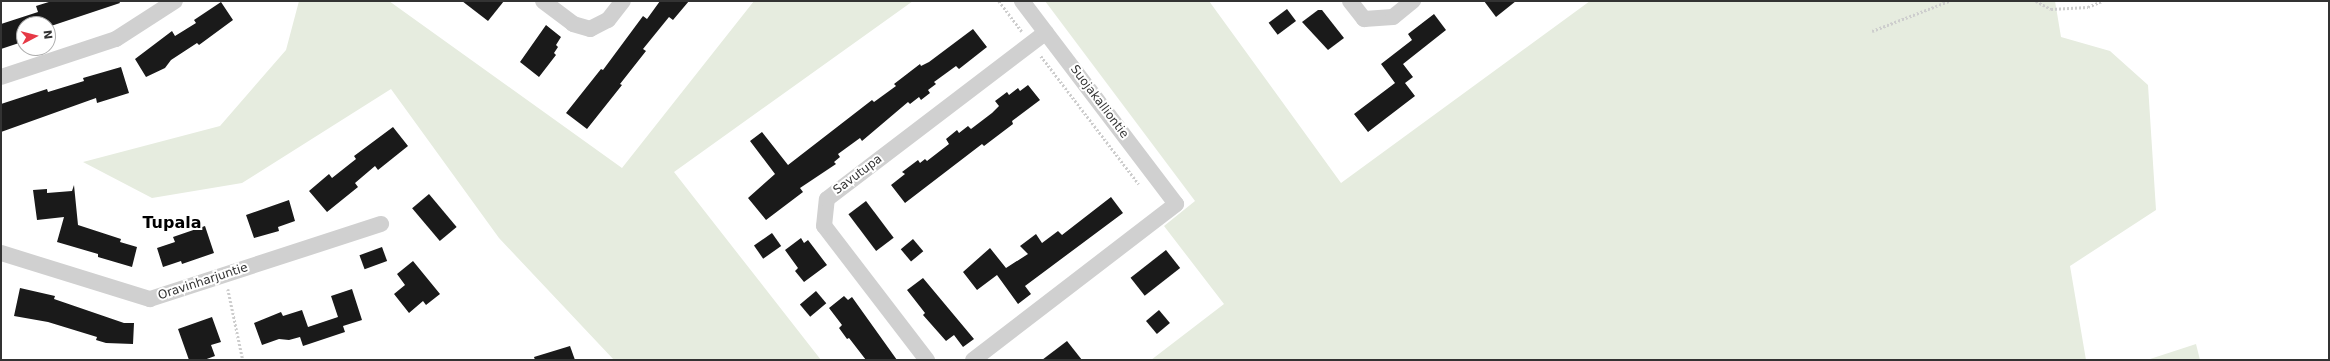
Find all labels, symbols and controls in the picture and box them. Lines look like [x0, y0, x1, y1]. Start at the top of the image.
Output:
north arrow [16, 16, 56, 56]
text: N [40, 29, 54, 40]
street label: Suojakalliontie [1067, 63, 1131, 141]
street label: Savutupa [831, 152, 885, 198]
district label: Tupala [142, 213, 202, 233]
street label: Oravinharjuntie [156, 261, 250, 303]

